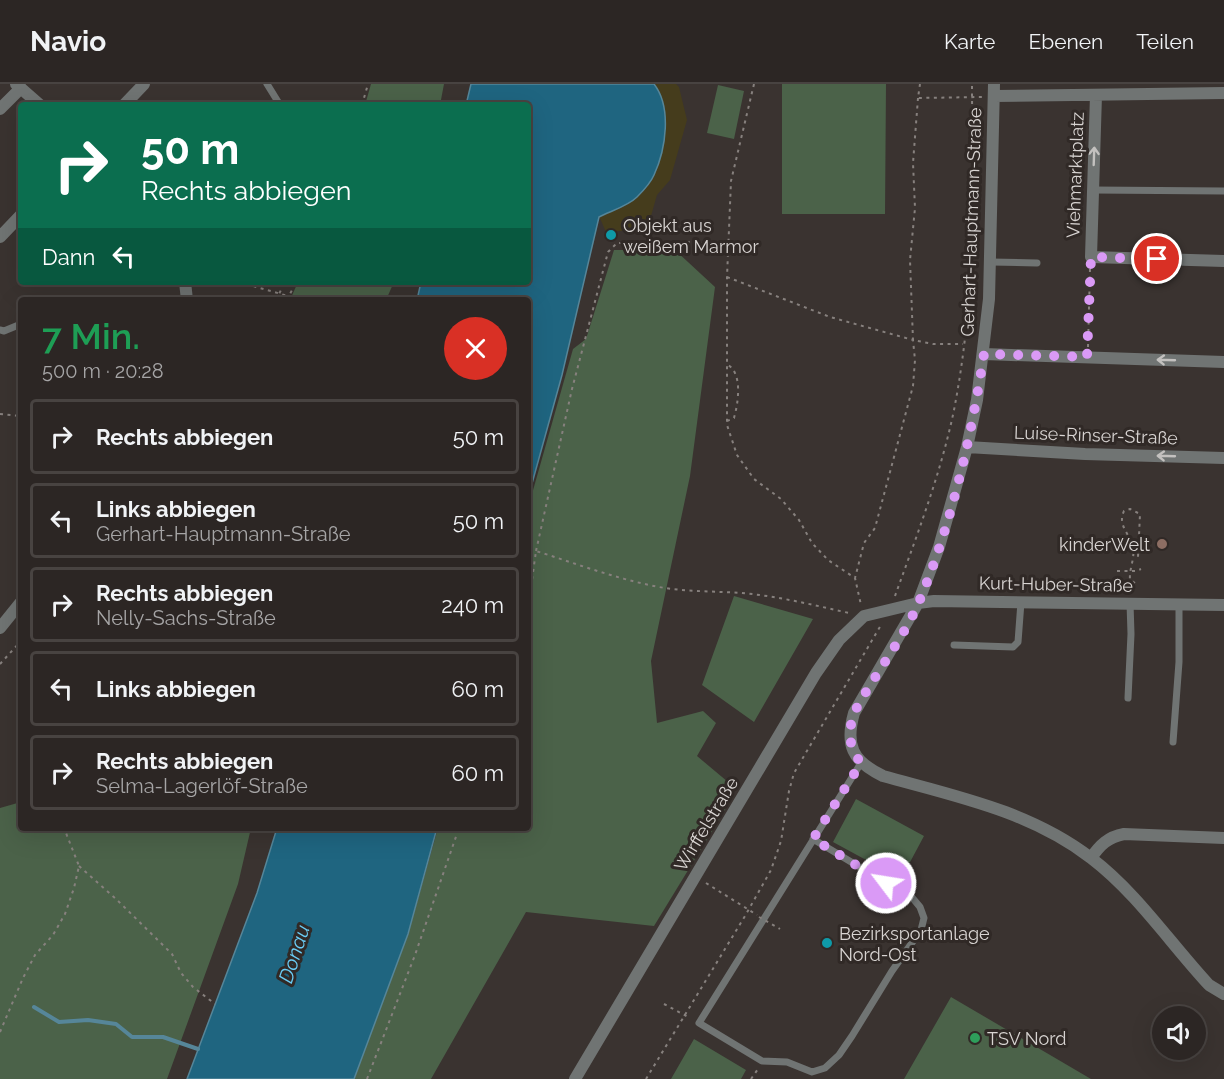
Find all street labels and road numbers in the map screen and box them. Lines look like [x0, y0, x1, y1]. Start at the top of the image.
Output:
street label: Gerhart-Hauptmann-Straße [957, 107, 986, 337]
street label: Viehmarktplatz [1062, 111, 1088, 238]
street label: Luise-Rinser-Straße [1014, 422, 1179, 448]
street label: Kurt-Huber-Straße [979, 572, 1134, 596]
street label: Wirffelstraße [670, 773, 743, 875]

